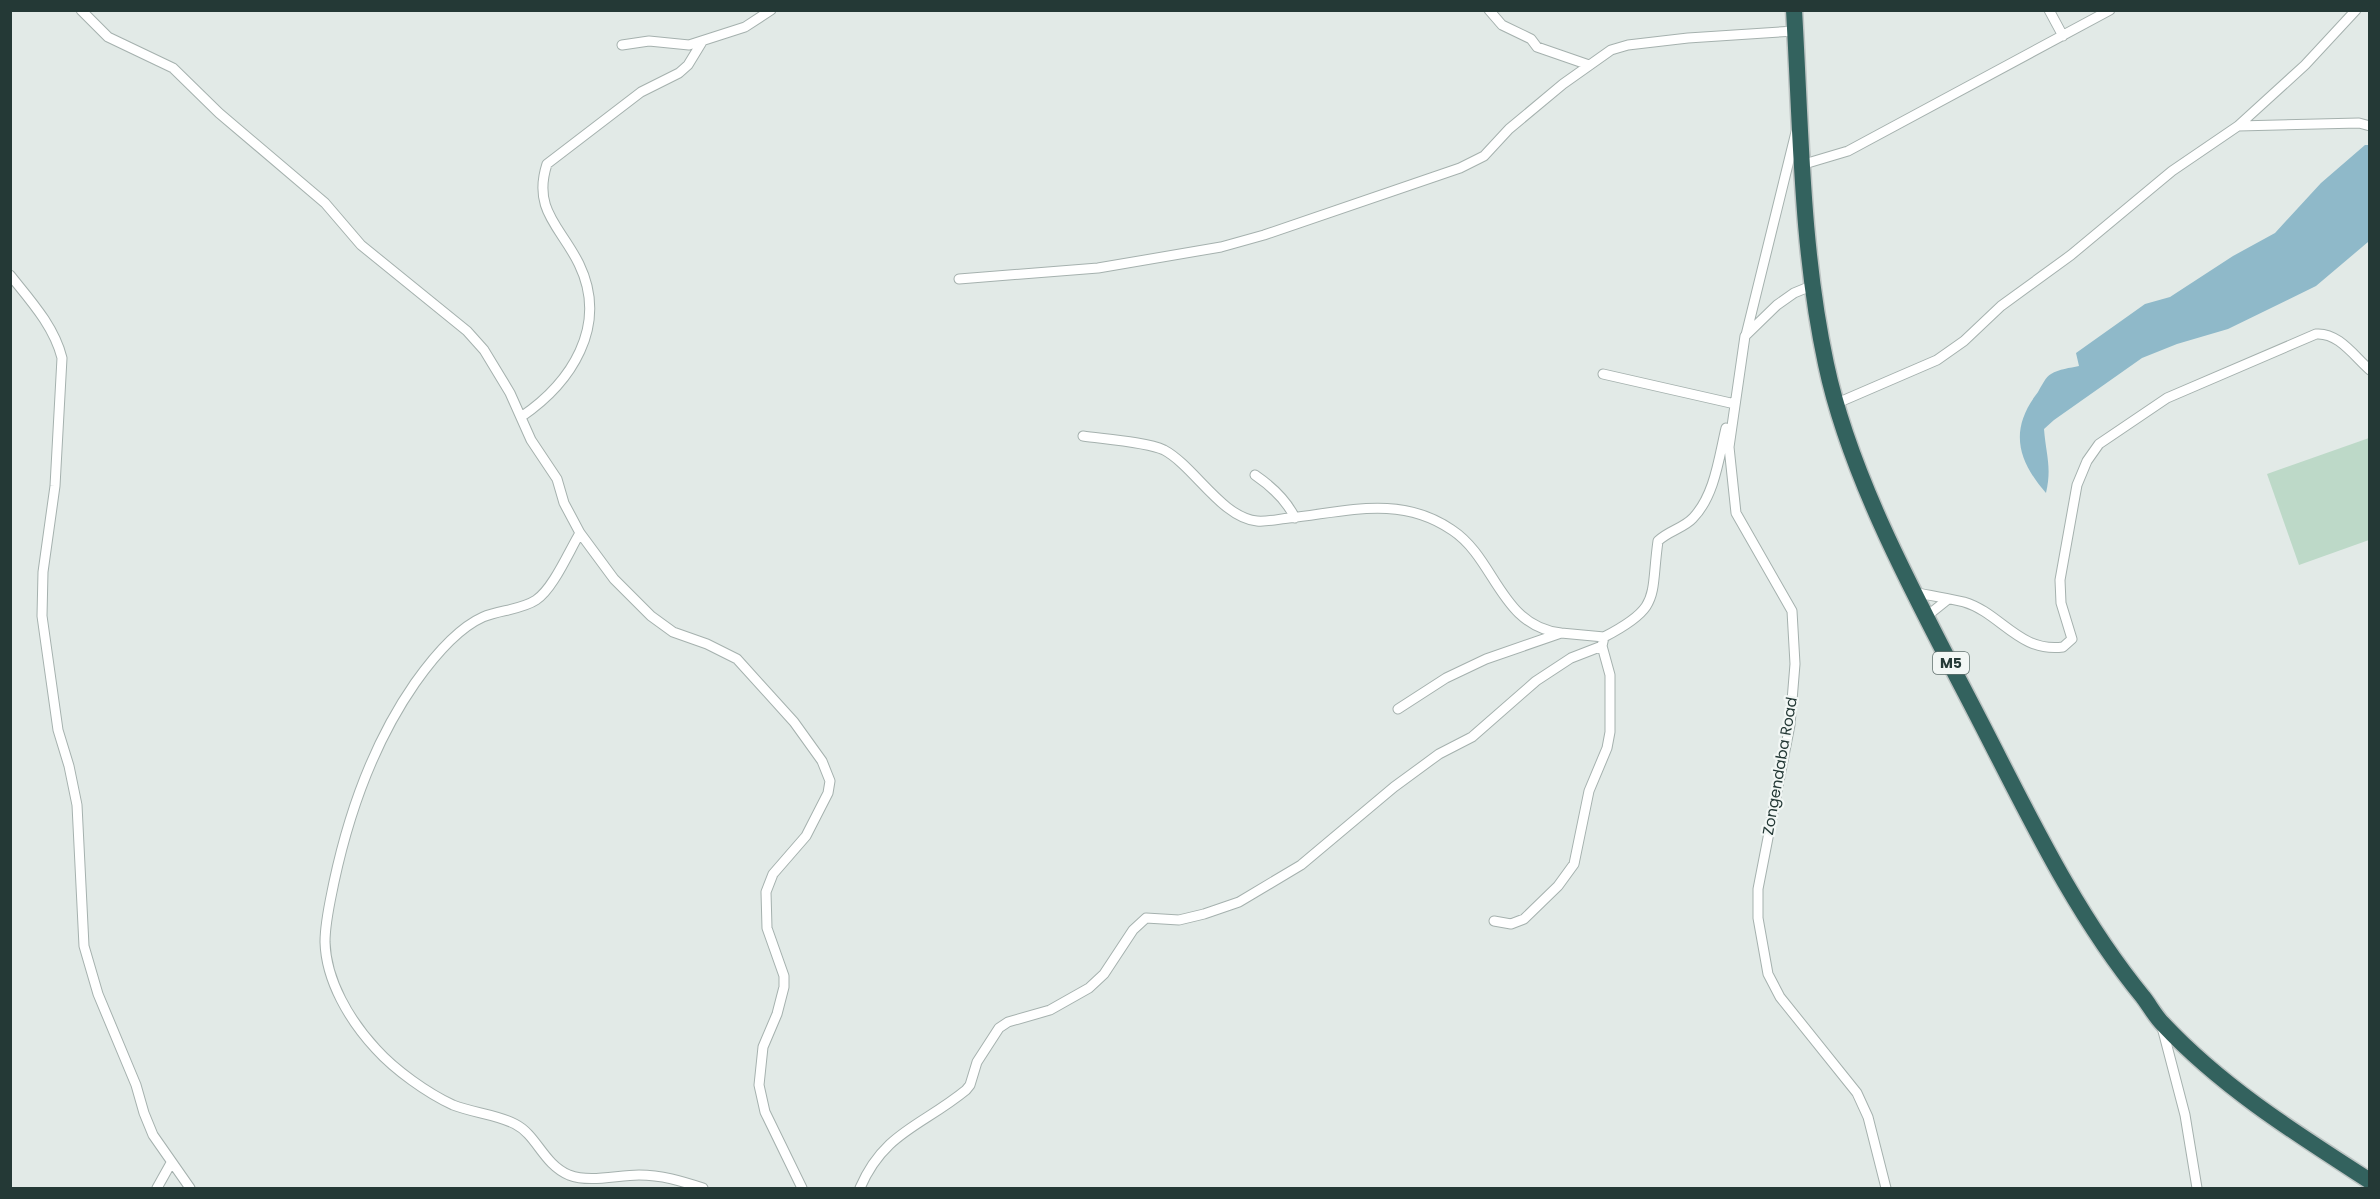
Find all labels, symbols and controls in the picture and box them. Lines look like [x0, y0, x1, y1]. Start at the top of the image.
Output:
road number: M5 [1933, 652, 1969, 674]
street label: Zongendaba Road [1757, 695, 1802, 837]

